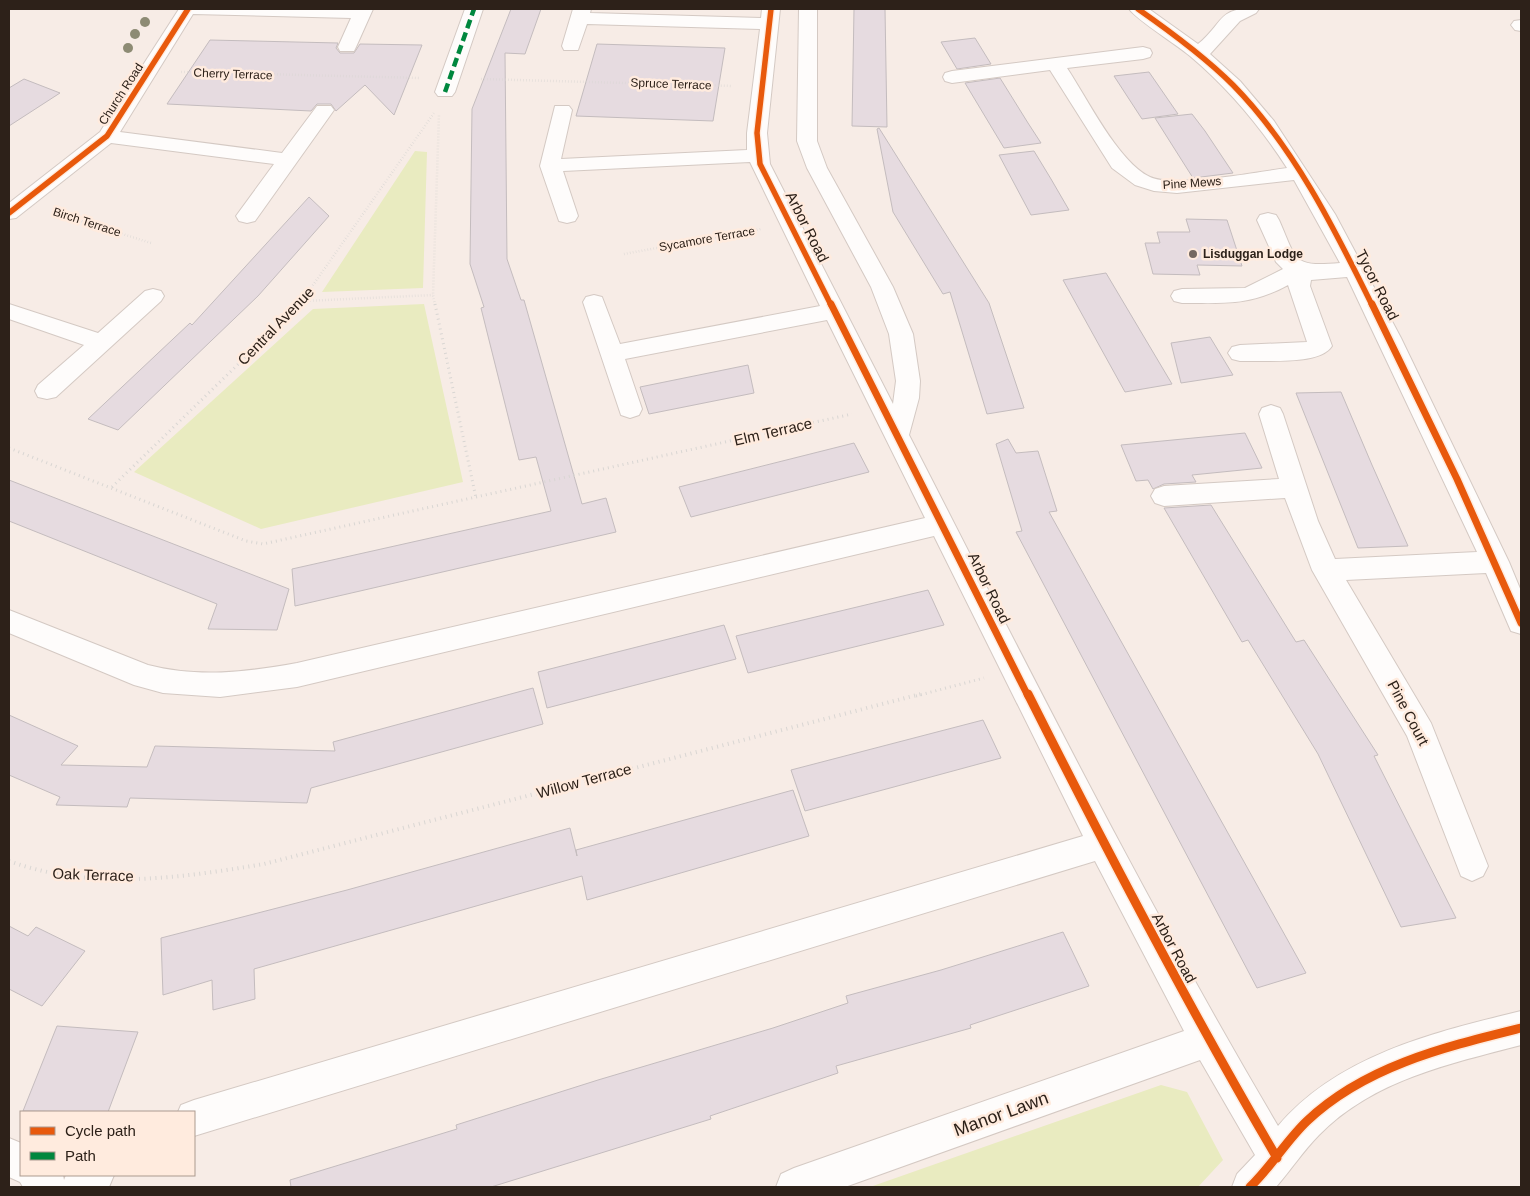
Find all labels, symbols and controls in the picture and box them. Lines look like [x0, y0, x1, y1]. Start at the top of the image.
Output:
street label: Church Road [96, 61, 146, 127]
street label: Cherry Terrace [193, 66, 273, 82]
street label: Spruce Terrace [630, 76, 712, 92]
street label: Pine Mews [1162, 174, 1222, 192]
street label: Arbor Road [782, 189, 832, 265]
street label: Birch Terrace [51, 204, 123, 240]
street label: Sycamore Terrace [658, 224, 756, 254]
place label: Lisduggan Lodge [1203, 247, 1303, 261]
street label: Tycor Road [1352, 247, 1402, 323]
marker: Lisduggan Lodge [1187, 248, 1199, 260]
street label: Central Avenue [234, 283, 317, 368]
street label: Elm Terrace [732, 414, 814, 449]
street label: Arbor Road [965, 550, 1014, 626]
street label: Pine Court [1384, 677, 1433, 749]
street label: Willow Terrace [535, 760, 633, 801]
street label: Oak Terrace [52, 865, 134, 884]
street label: Arbor Road [1149, 910, 1200, 986]
street label: Manor Lawn [951, 1088, 1051, 1140]
legend [20, 1111, 195, 1176]
text: Cycle path [65, 1122, 136, 1139]
text: Path [65, 1147, 96, 1164]

